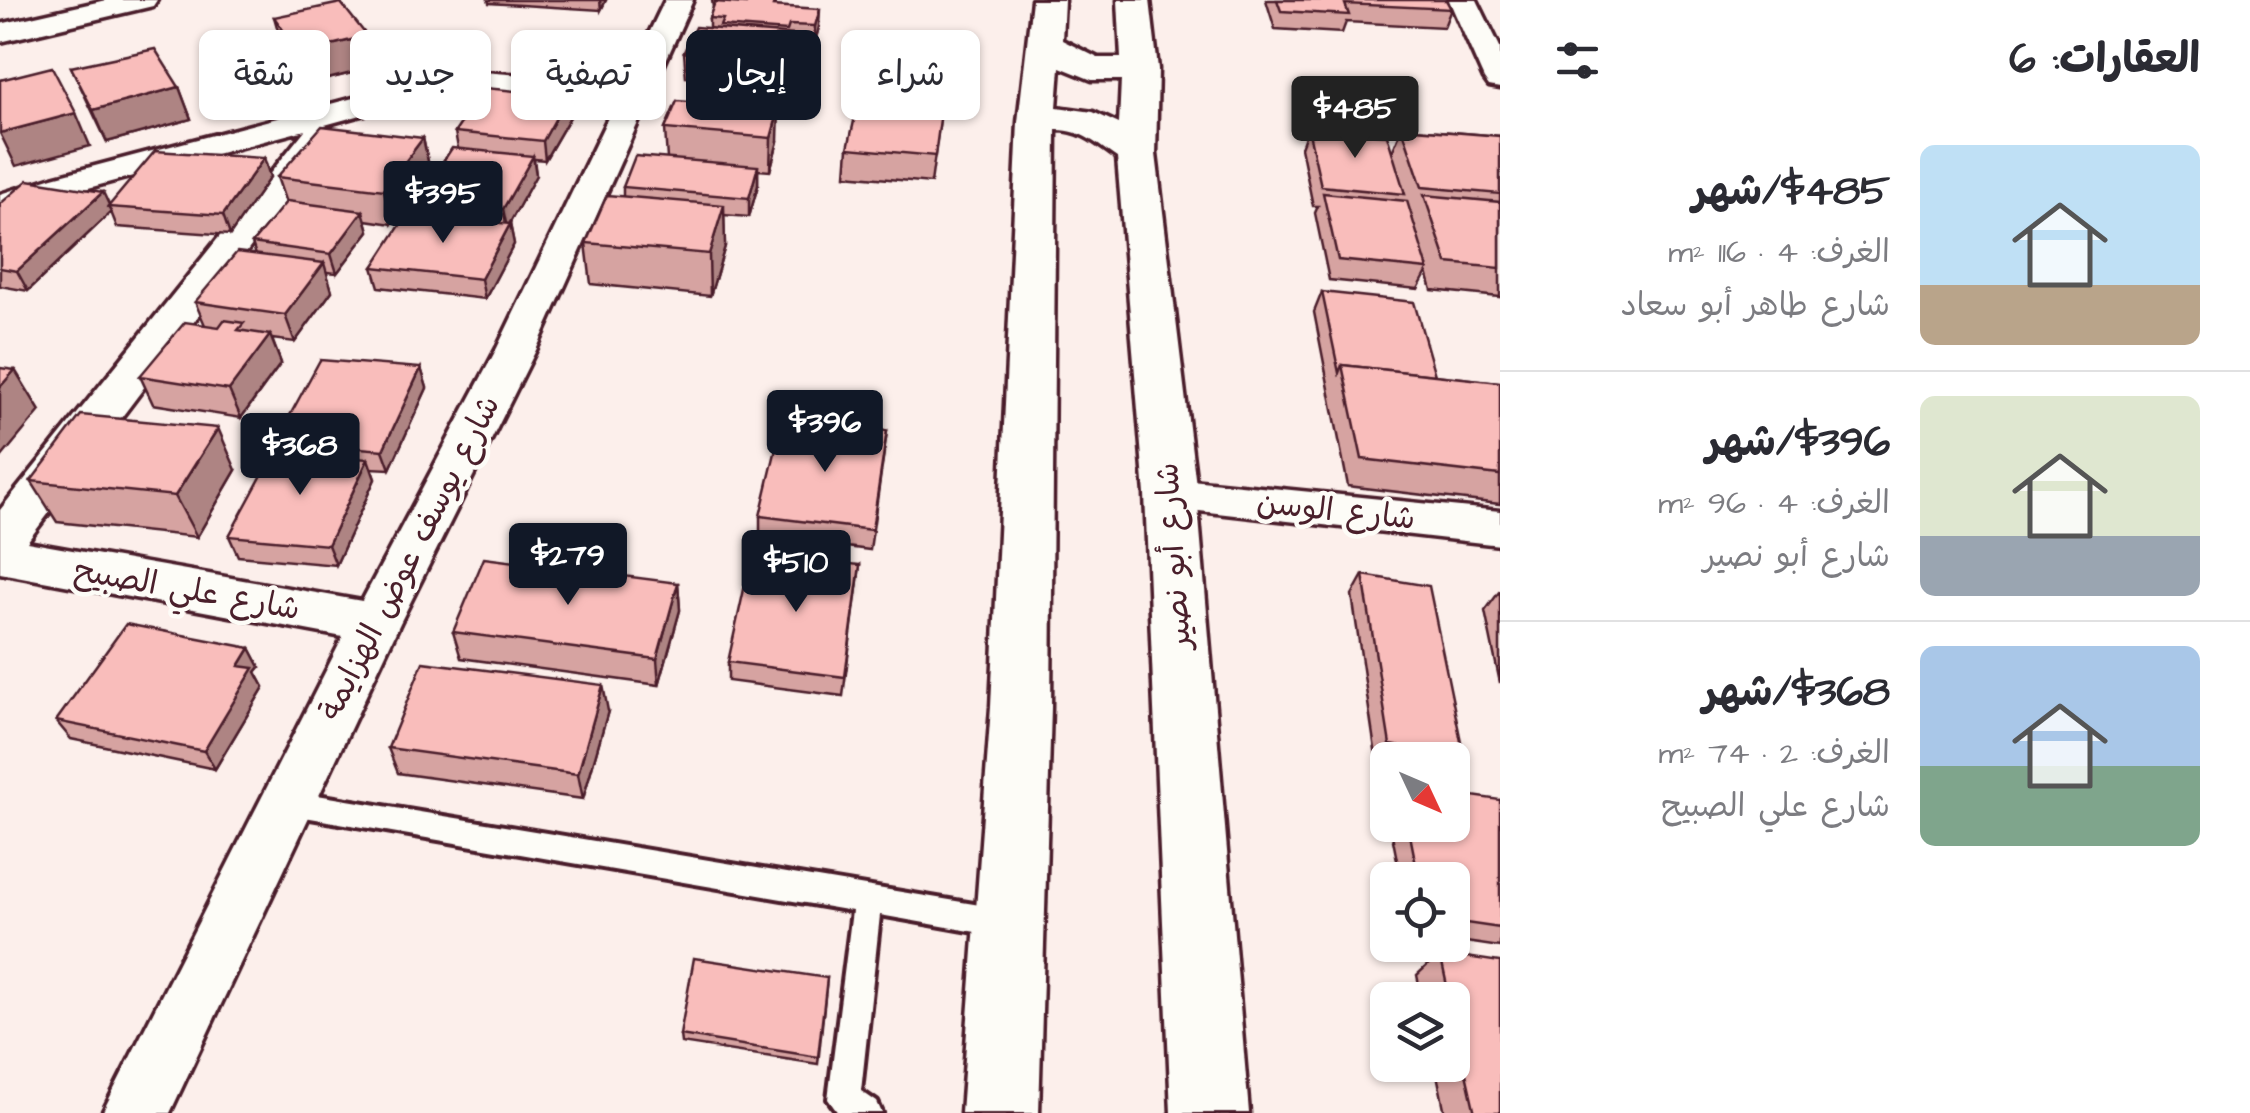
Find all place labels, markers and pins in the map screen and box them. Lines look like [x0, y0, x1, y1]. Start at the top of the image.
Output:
pin: $485 [1296, 76, 1414, 161]
pin: $395 [384, 161, 502, 246]
pin: $396 [766, 390, 884, 475]
pin: $368 [241, 413, 359, 498]
pin: $279 [509, 523, 627, 608]
pin: $510 [737, 530, 855, 615]

